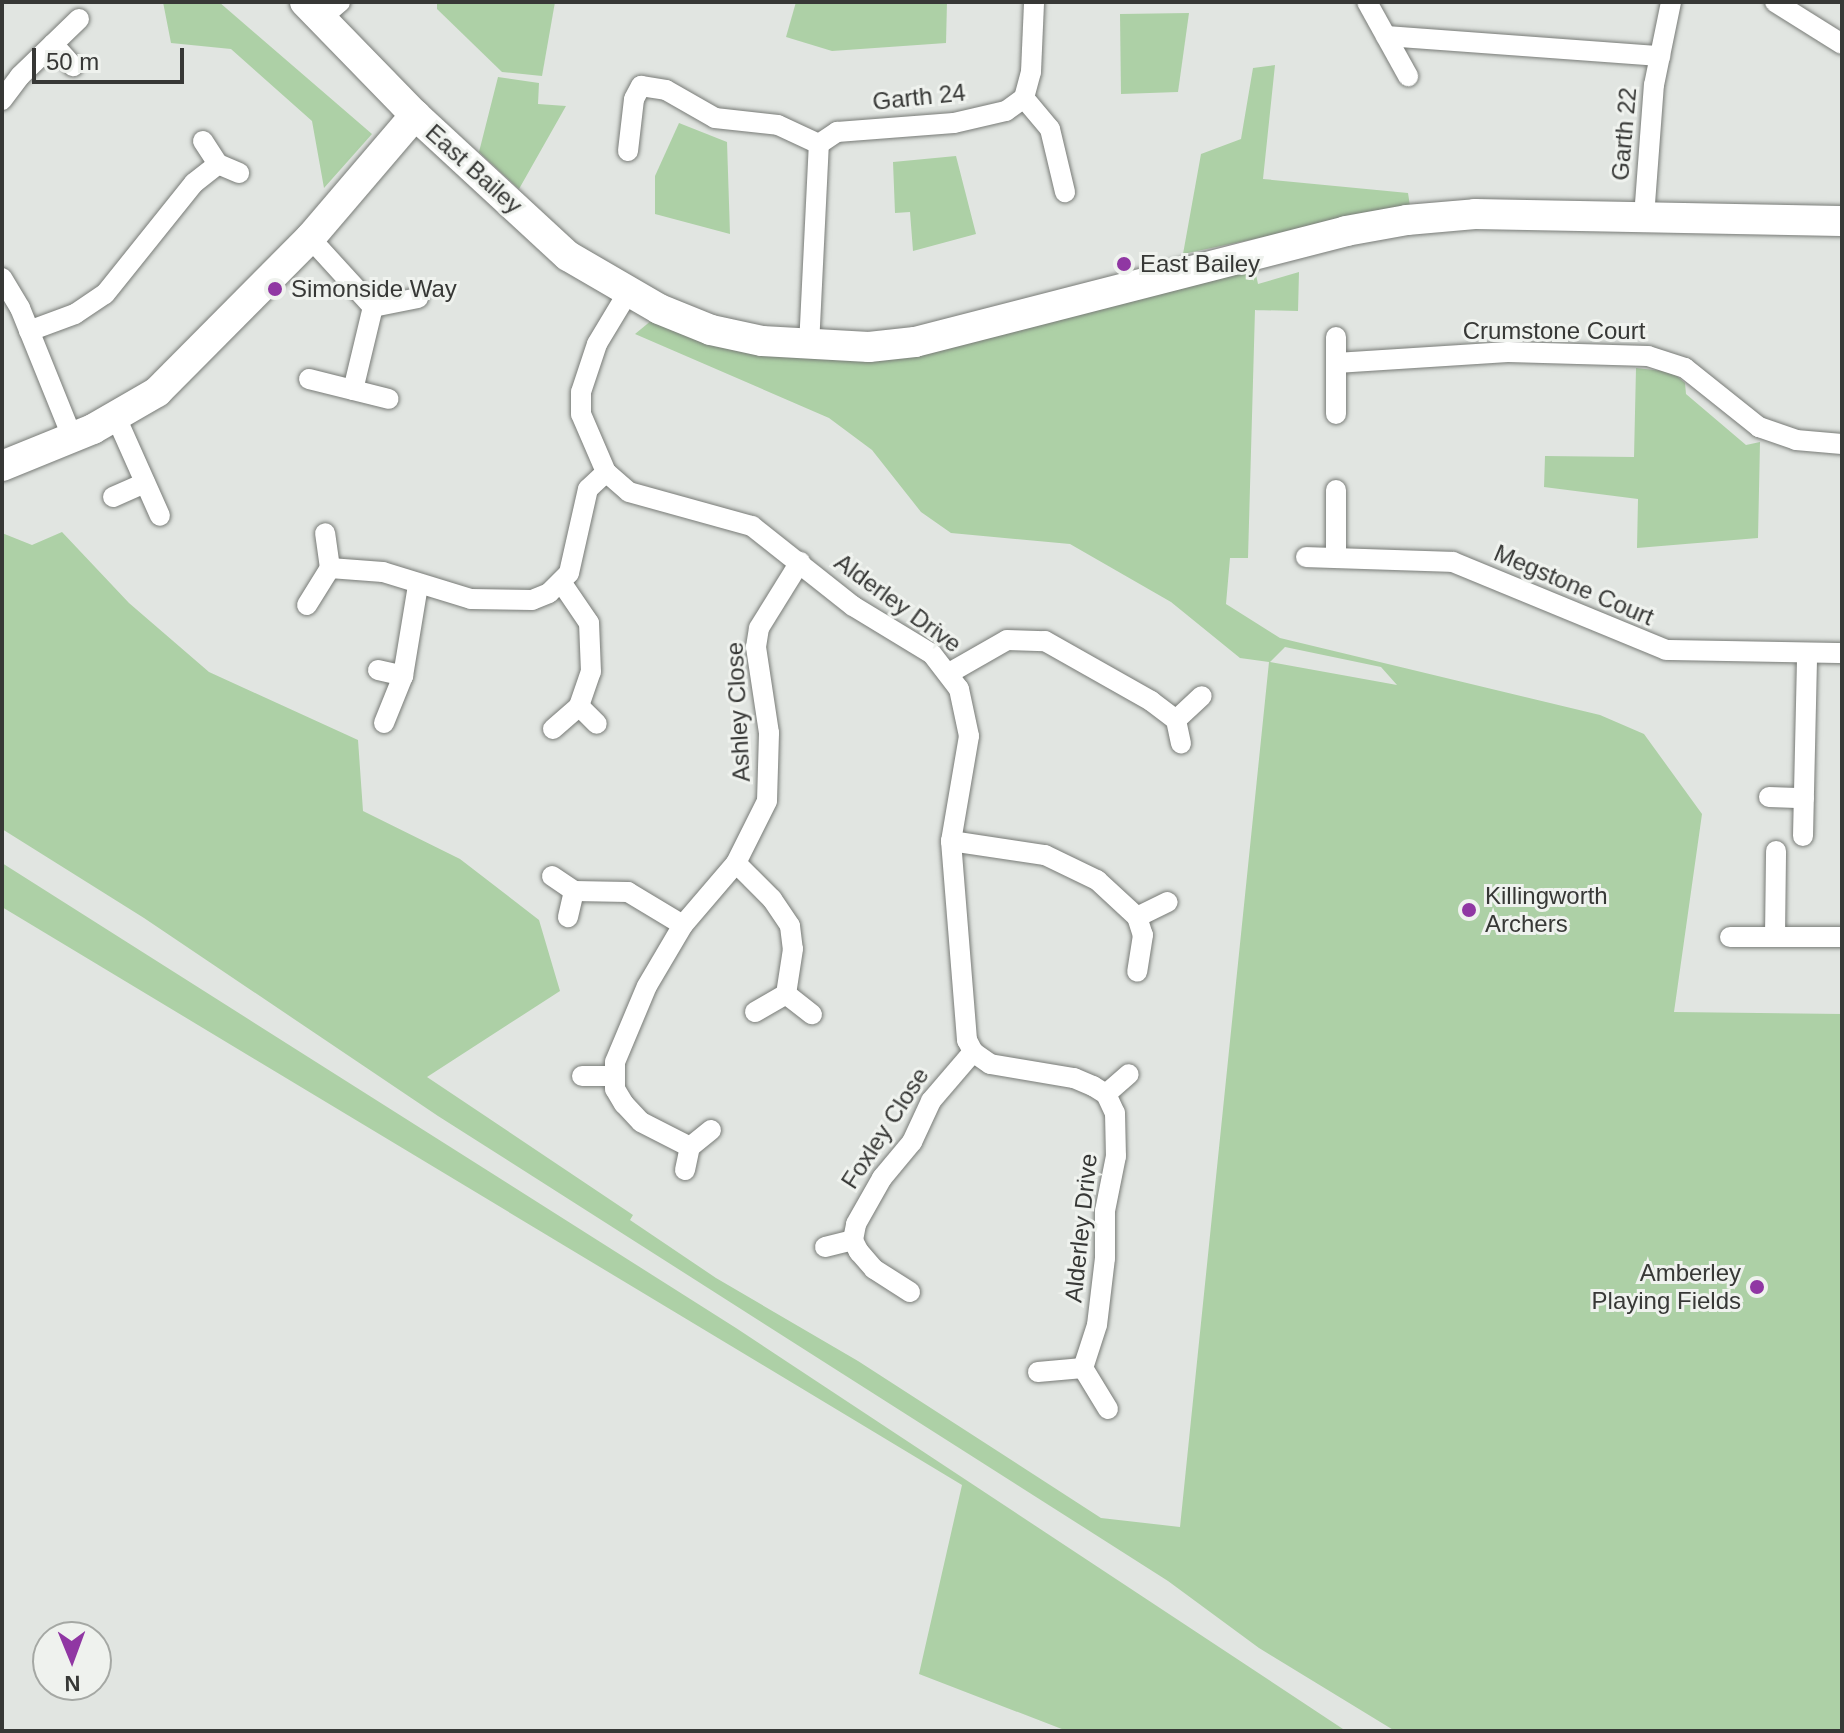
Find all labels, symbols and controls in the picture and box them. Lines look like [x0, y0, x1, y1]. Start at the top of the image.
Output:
scale bar [36, 32, 188, 82]
text: 50 m [46, 48, 99, 75]
street label: Garth 24 [871, 78, 967, 116]
street label: Garth 22 [1606, 86, 1642, 182]
street label: East Bailey [420, 118, 528, 220]
place label: East Bailey [1140, 250, 1260, 278]
marker: East Bailey [1115, 255, 1133, 273]
place label: Simonside Way [291, 275, 457, 303]
marker: Simonside Way [266, 280, 284, 298]
street label: Crumstone Court [1463, 317, 1645, 345]
street label: Megstone Court [1490, 538, 1658, 632]
street label: Alderley Drive [829, 547, 967, 659]
street label: Ashley Close [720, 641, 756, 783]
place label: Killingworth Archers [1485, 882, 1608, 938]
marker: Killingworth Archers [1460, 901, 1478, 919]
street label: Foxley Close [835, 1062, 935, 1194]
street label: Alderley Drive [1059, 1152, 1103, 1304]
place label: Amberley Playing Fields [1592, 1259, 1741, 1315]
marker: Amberley Playing Fields [1748, 1278, 1766, 1296]
north arrow [32, 1621, 112, 1701]
text: N [64, 1671, 81, 1696]

